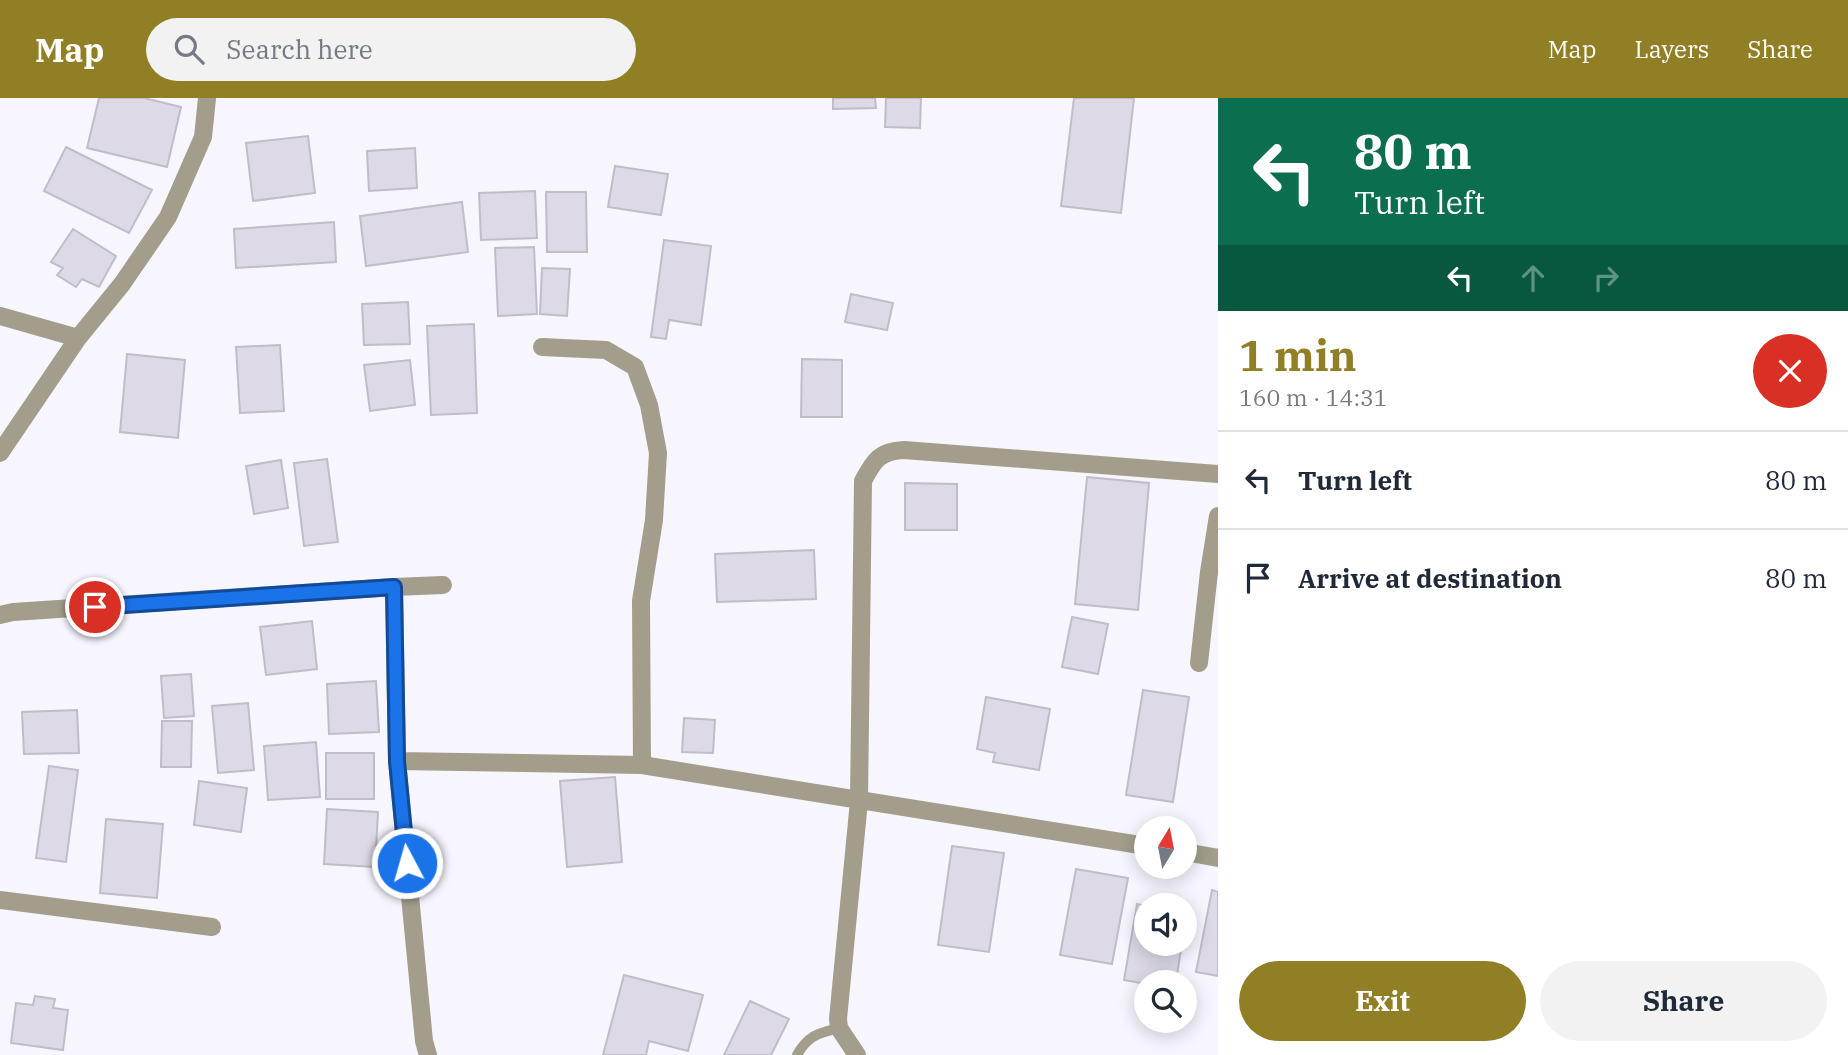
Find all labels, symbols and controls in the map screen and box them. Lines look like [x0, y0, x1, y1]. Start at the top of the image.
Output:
search box [146, 18, 636, 81]
text: Map [35, 28, 104, 71]
icon: search [170, 30, 208, 68]
text: Search here [226, 32, 373, 66]
text: Map [1548, 33, 1596, 65]
text: Layers [1634, 33, 1709, 65]
text: Share [1747, 33, 1813, 65]
text: 80 m [1354, 119, 1472, 182]
icon: left [1239, 126, 1330, 217]
text: Turn left [1354, 181, 1485, 223]
icon: left [1441, 259, 1479, 297]
icon: ahead [1514, 259, 1552, 297]
icon: right [1587, 259, 1625, 297]
text: 1 min [1239, 328, 1357, 383]
button: close [1753, 334, 1827, 408]
text: 160 m · 14:31 [1239, 382, 1388, 412]
icon: left [1239, 461, 1277, 499]
text: Turn left [1298, 463, 1412, 497]
text: 80 m [1765, 463, 1827, 497]
icon: arrive [1239, 559, 1277, 597]
text: Arrive at destination [1298, 561, 1562, 595]
text: 80 m [1765, 561, 1827, 595]
pin [65, 577, 125, 637]
icon: arrive [76, 588, 114, 626]
north arrow [1134, 816, 1197, 878]
map controls [1134, 816, 1197, 1033]
position arrow [370, 826, 444, 900]
button: sound [1134, 893, 1197, 956]
button: Exit [1239, 961, 1526, 1041]
button: Share [1540, 961, 1827, 1041]
button: search [1134, 970, 1197, 1033]

